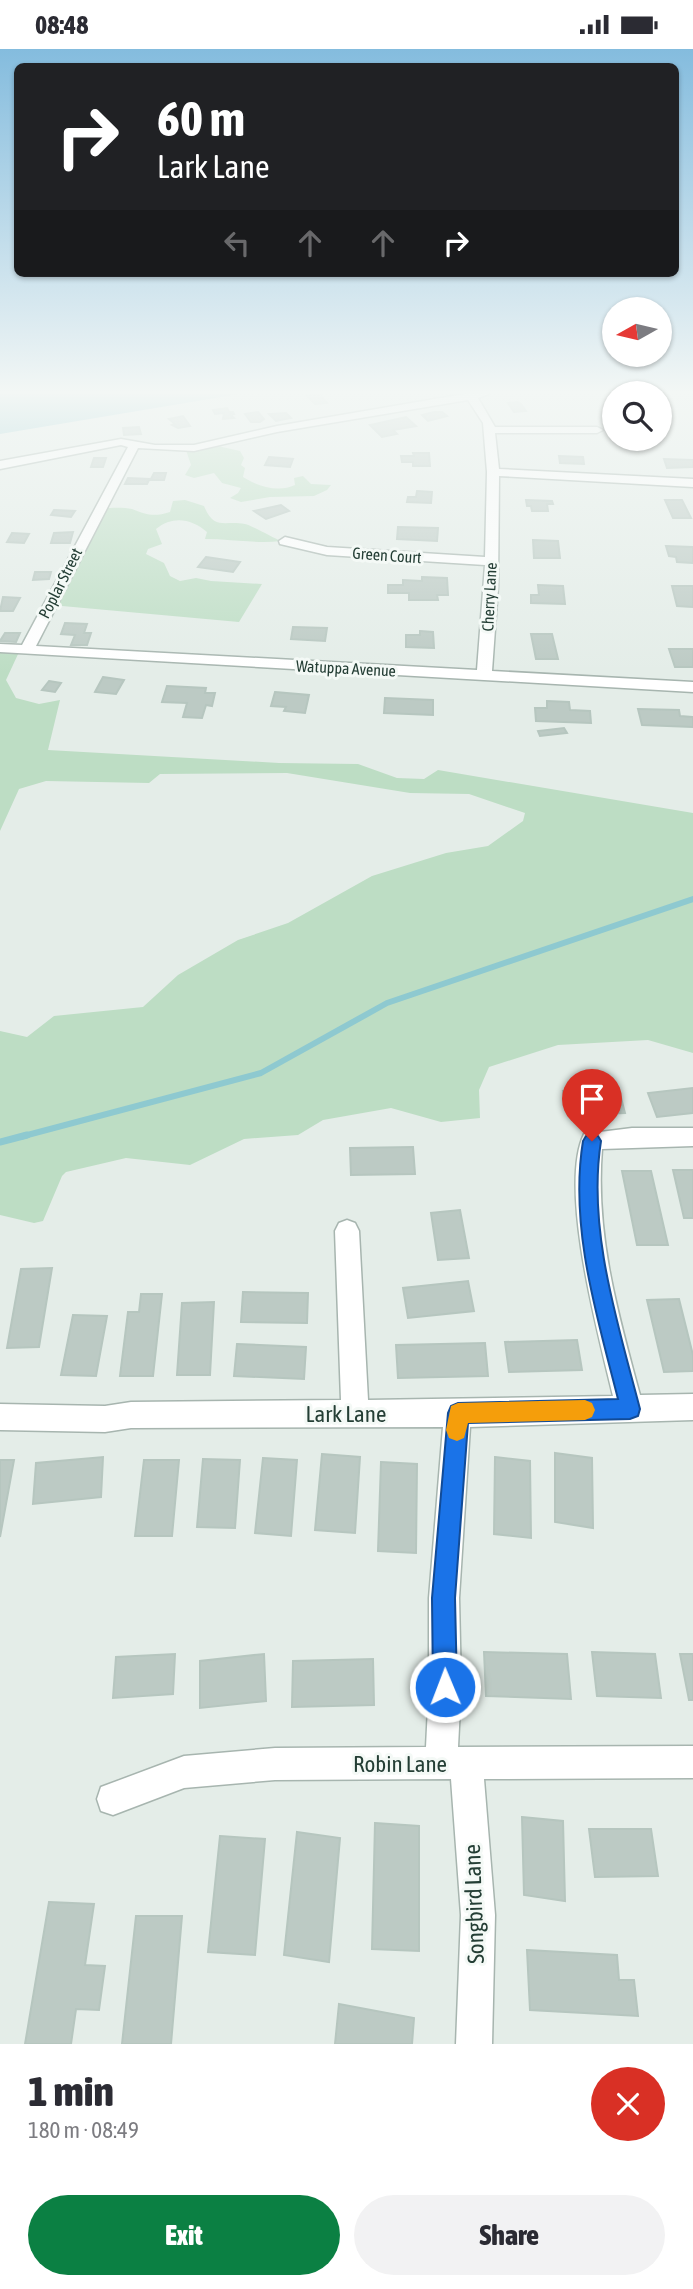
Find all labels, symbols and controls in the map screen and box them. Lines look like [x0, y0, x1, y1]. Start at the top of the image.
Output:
text: 08:48 [35, 10, 89, 40]
text: 60 m [157, 90, 245, 146]
icon: right [42, 91, 133, 182]
text: Lark Lane [157, 148, 269, 185]
icon: left [218, 224, 256, 262]
icon: ahead [291, 224, 329, 262]
icon: ahead [364, 224, 402, 262]
icon: right [437, 224, 475, 262]
north arrow [602, 297, 672, 367]
map controls [602, 297, 672, 451]
button: search [602, 381, 672, 451]
street label: Poplar Street [35, 544, 86, 622]
street label: Green Court [352, 544, 423, 566]
street label: Cherry Lane [478, 562, 501, 632]
street label: Watuppa Avenue [296, 656, 396, 681]
pin [562, 1069, 622, 1141]
icon: arrive [573, 1080, 611, 1118]
street label: Lark Lane [306, 1401, 386, 1427]
position arrow [408, 1650, 482, 1724]
street label: Robin Lane [353, 1751, 447, 1777]
street label: Songbird Lane [459, 1844, 489, 1964]
text: 1 min [28, 2067, 114, 2115]
button: close [591, 2067, 665, 2141]
text: 180 m · 08:49 [28, 2117, 139, 2143]
button: Exit [28, 2195, 340, 2275]
button: Share [354, 2195, 665, 2275]

